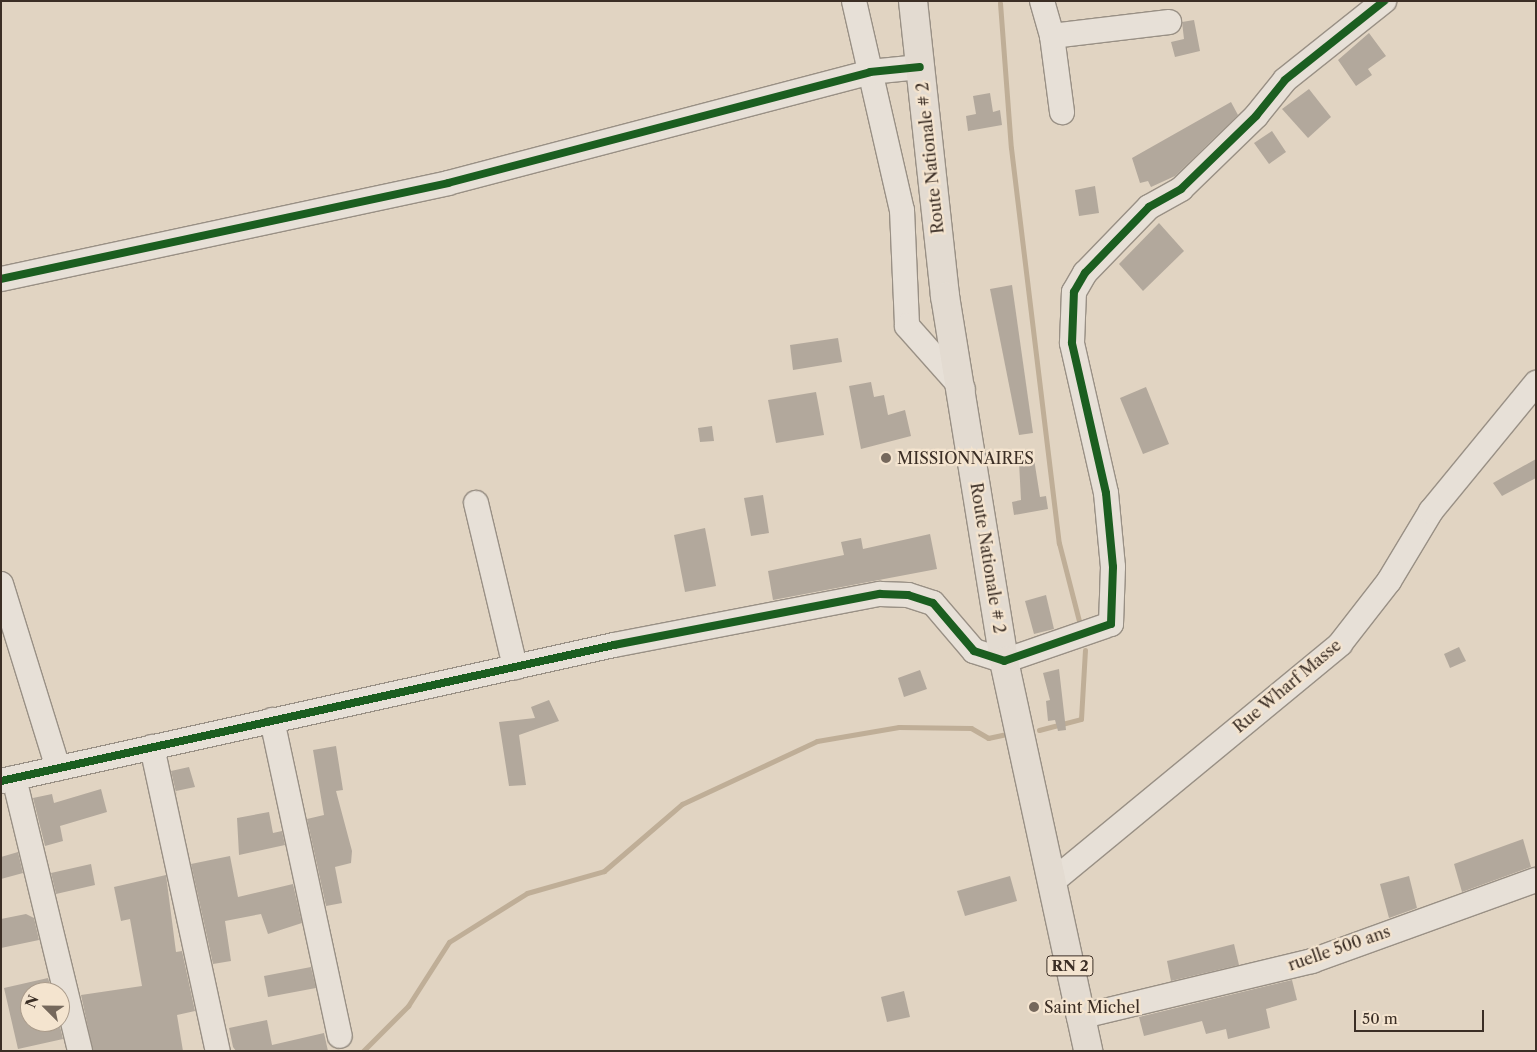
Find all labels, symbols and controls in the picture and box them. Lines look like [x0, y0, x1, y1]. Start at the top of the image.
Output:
street label: Route Nationale # 2 [912, 81, 948, 235]
place label: MISSIONNAIRES [897, 448, 1034, 468]
marker: MISSIONNAIRES [879, 451, 893, 465]
street label: Route Nationale # 2 [967, 481, 1009, 635]
street label: Rue Wharf Masse [1229, 635, 1345, 737]
street label: ruelle 500 ans [1285, 922, 1393, 974]
road number: RN 2 [1046, 954, 1094, 978]
north arrow [20, 982, 70, 1032]
text: N [21, 992, 43, 1011]
place label: Saint Michel [1044, 997, 1140, 1017]
scale bar [1357, 1000, 1487, 1032]
marker: Saint Michel [1028, 1001, 1040, 1013]
text: 50 m [1362, 1009, 1398, 1028]

